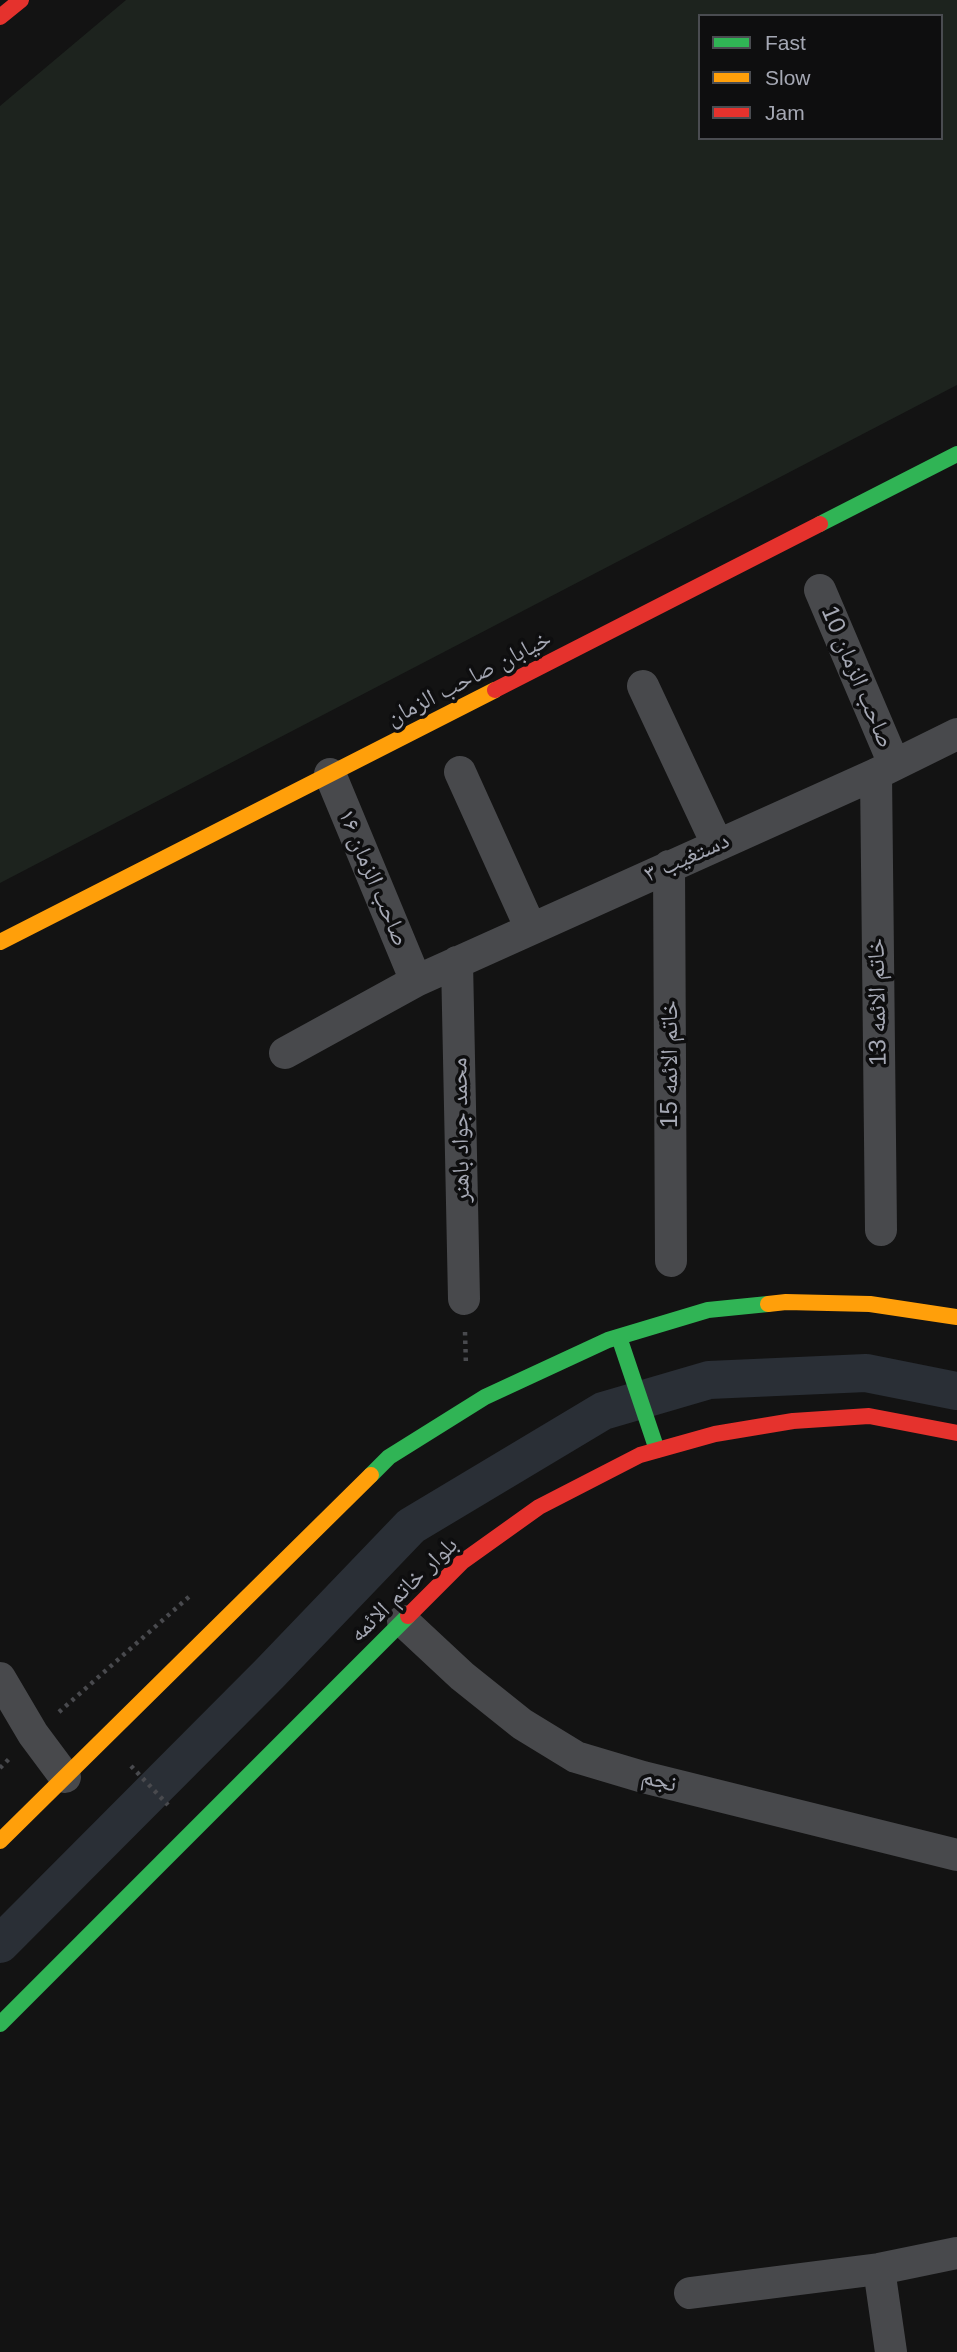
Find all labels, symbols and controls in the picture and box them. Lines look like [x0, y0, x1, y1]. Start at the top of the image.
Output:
legend [698, 14, 943, 140]
text: Fast [765, 31, 806, 54]
text: Slow [765, 66, 811, 89]
text: Jam [765, 101, 805, 124]
street label: صاحب الزمان 10 [814, 602, 900, 752]
street label: خیابان صاحب الزمان [382, 625, 556, 733]
street label: صاحب الزمان ۱۶ [331, 805, 415, 951]
street label: دستغیب ۳ [640, 827, 734, 889]
street label: خاتم الائمه 13 [862, 938, 894, 1066]
street label: خاتم الائمه 15 [656, 1000, 684, 1128]
street label: محمد جواد باهنر [445, 1057, 477, 1203]
street label: بلوار خاتم الائمه [344, 1531, 464, 1649]
street label: نجم [638, 1763, 680, 1799]

